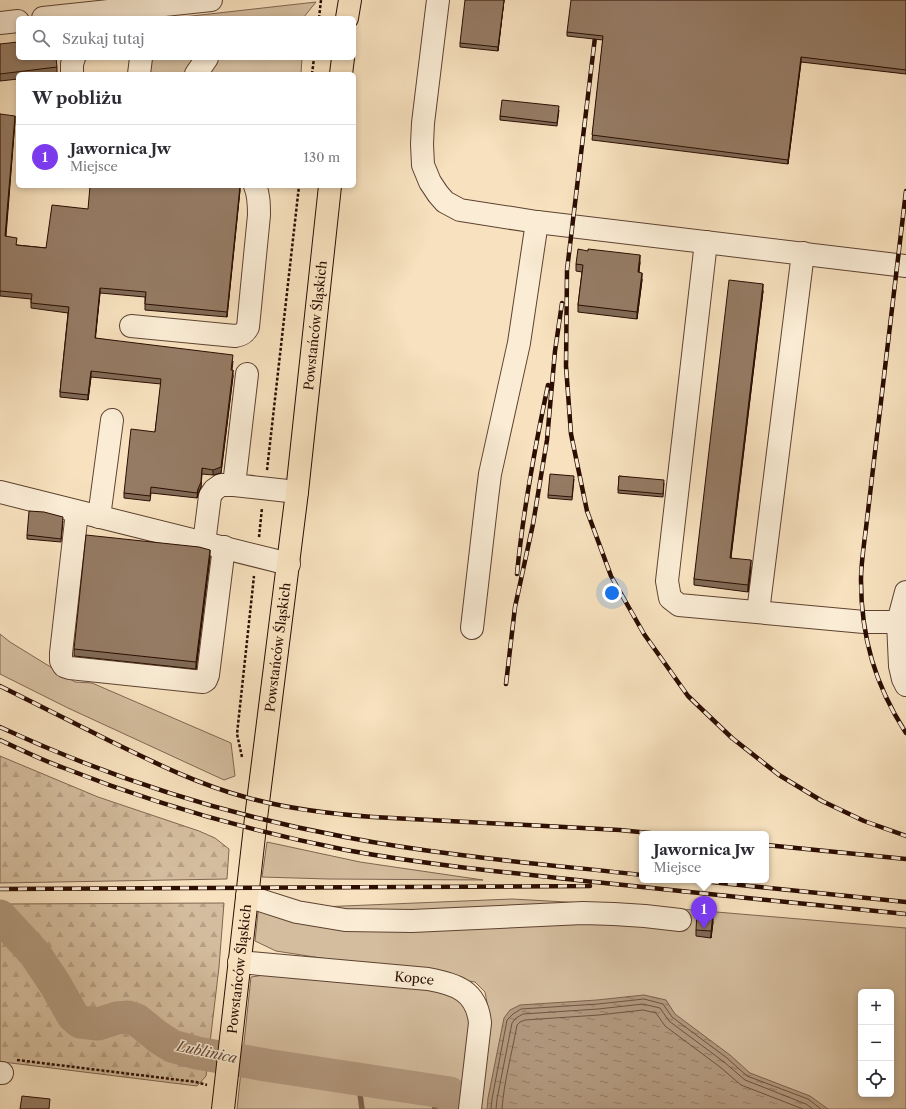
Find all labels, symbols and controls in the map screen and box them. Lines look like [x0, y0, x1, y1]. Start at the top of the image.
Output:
search box [16, 16, 356, 60]
icon: search [30, 27, 52, 49]
text: Szukaj tutaj [62, 29, 144, 48]
text: W pobliżu [32, 88, 122, 108]
text: Jawornica Jw [70, 139, 171, 158]
text: 1 [42, 149, 48, 165]
text: 130 m [304, 149, 340, 165]
text: Miejsce [70, 158, 118, 174]
street label: Powstańców Śląskich [300, 260, 330, 391]
street label: Powstańców Śląskich [261, 582, 294, 713]
your location [602, 583, 622, 603]
popup [639, 831, 769, 883]
text: Jawornica Jw [654, 840, 755, 859]
text: Miejsce [654, 859, 701, 875]
pin: 1 [691, 896, 717, 929]
street label: Powstańców Śląskich [224, 903, 254, 1035]
street label: Kopce [394, 968, 436, 988]
map controls [858, 989, 894, 1097]
button: + [858, 989, 894, 1025]
button: − [858, 1025, 894, 1061]
water label: Lublinica [174, 1037, 239, 1067]
button: locate [858, 1061, 894, 1097]

